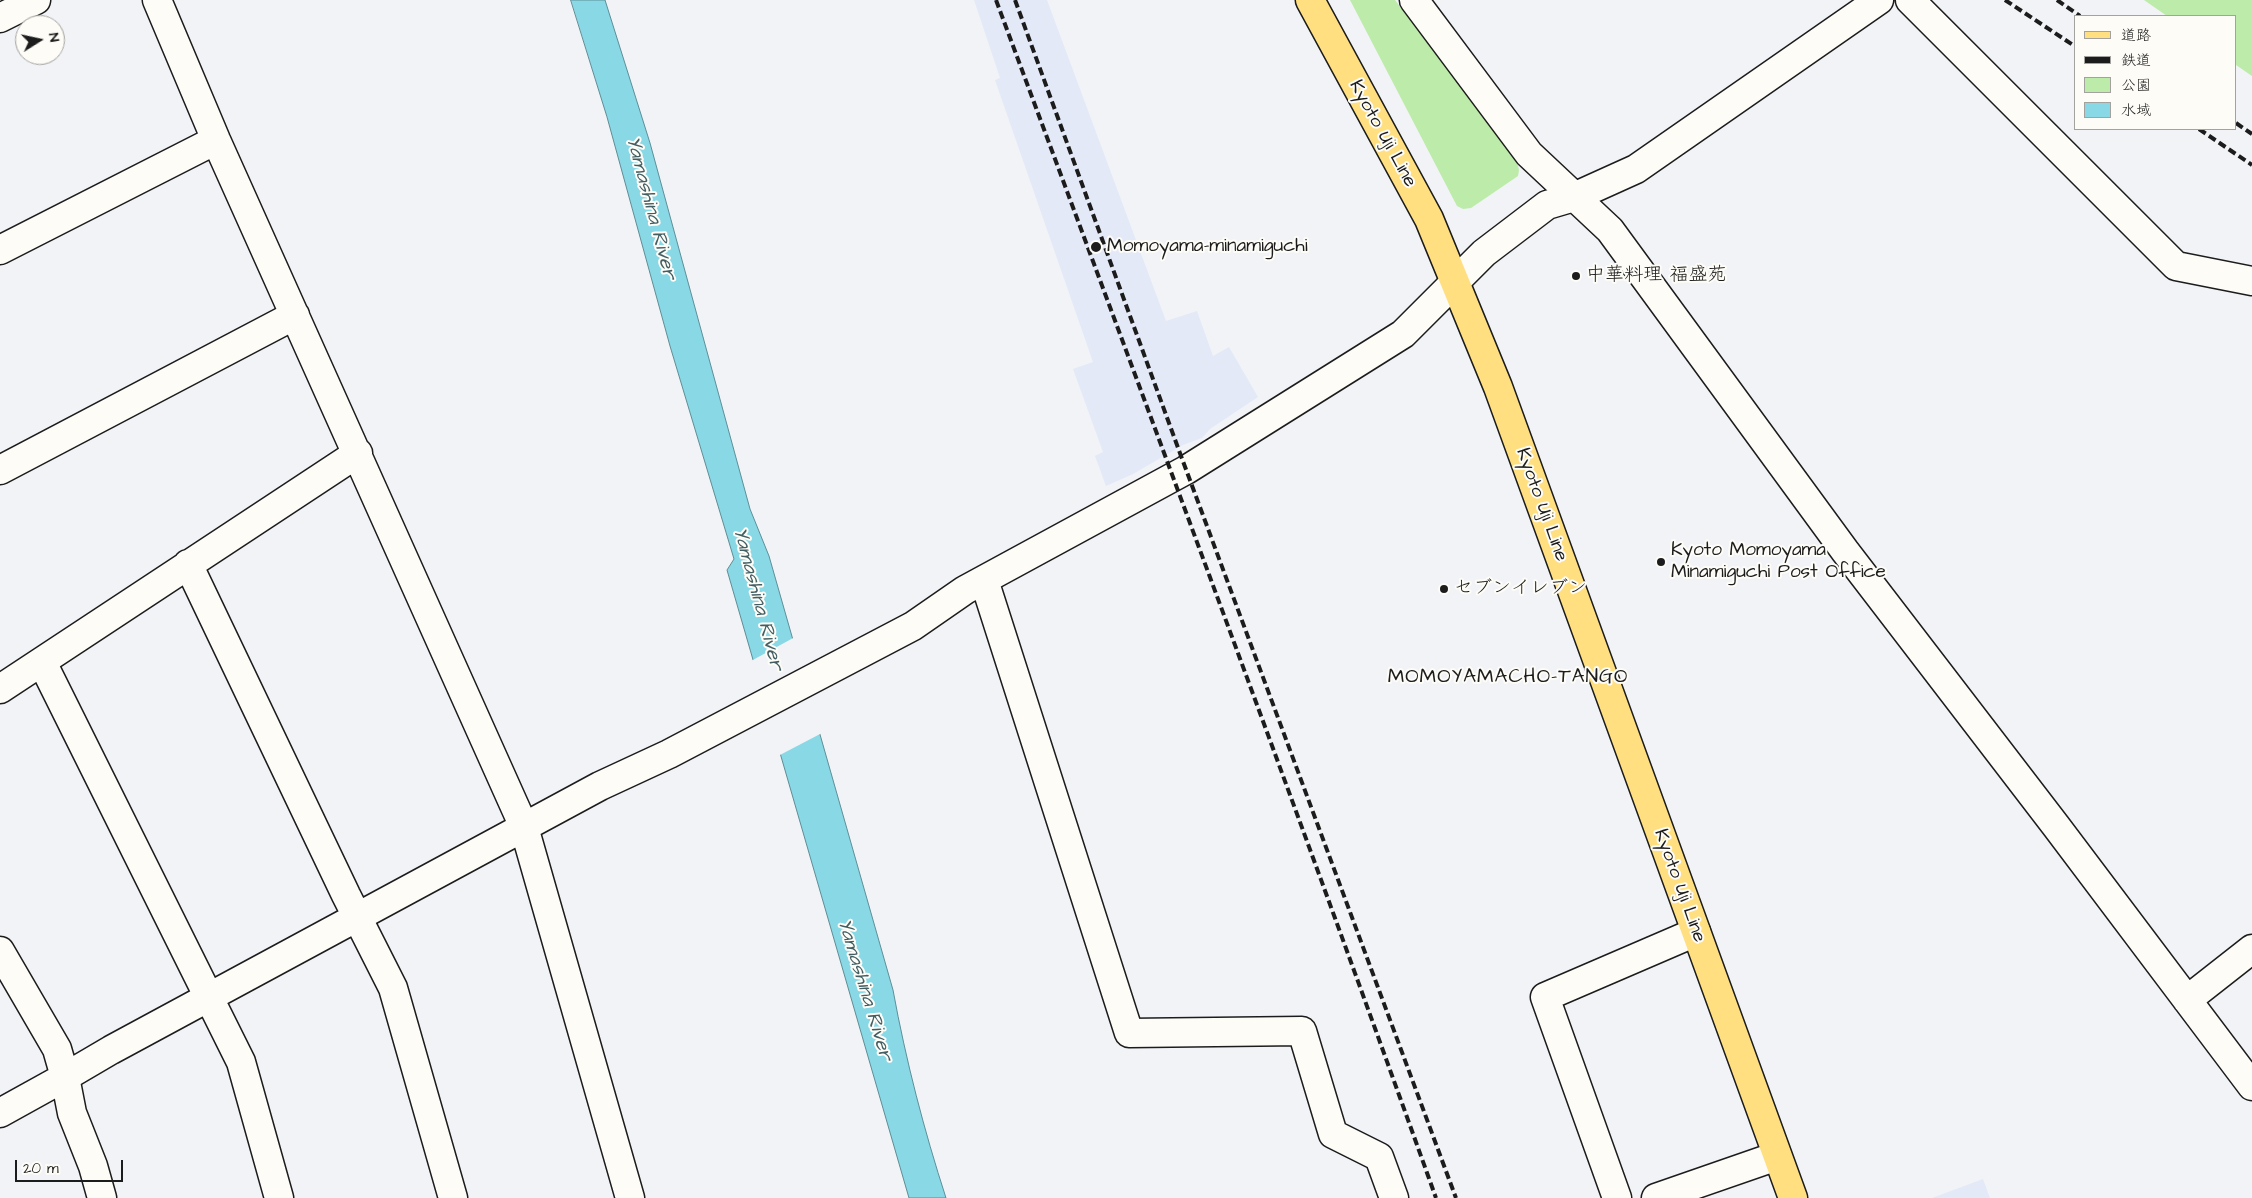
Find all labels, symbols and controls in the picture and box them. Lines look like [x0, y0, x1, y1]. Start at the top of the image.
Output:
north arrow [15, 15, 65, 65]
legend [2074, 15, 2237, 130]
text: 道路 [2121, 25, 2151, 46]
text: N [43, 32, 64, 44]
text: 鉄道 [2121, 50, 2151, 71]
text: 公園 [2121, 75, 2151, 96]
street label: Kyoto Uji Line [1343, 76, 1421, 192]
text: 水域 [2121, 100, 2151, 121]
water label: Yamashina River [619, 134, 681, 282]
place label: Momoyama-minamiguchi [1107, 236, 1308, 258]
marker: Momoyama-minamiguchi [1089, 240, 1103, 254]
place label: 中華料理 福盛苑 [1586, 265, 1727, 287]
marker: 中華料理 福盛苑 [1570, 270, 1582, 282]
street label: Kyoto Uji Line [1510, 445, 1572, 565]
water label: Yamashina River [726, 525, 788, 673]
place label: Kyoto Momoyama Minamiguchi Post Office [1671, 540, 1886, 584]
marker: Kyoto Momoyama Minamiguchi Post Office [1655, 556, 1667, 568]
place label: セブンイレブン [1454, 578, 1587, 600]
marker: セブンイレブン [1438, 583, 1450, 595]
district label: MOMOYAMACHO-TANGO [1386, 666, 1630, 690]
street label: Kyoto Uji Line [1648, 826, 1710, 946]
water label: Yamashina River [831, 916, 897, 1064]
scale bar [18, 1150, 125, 1182]
text: 20 m [23, 1158, 59, 1179]

